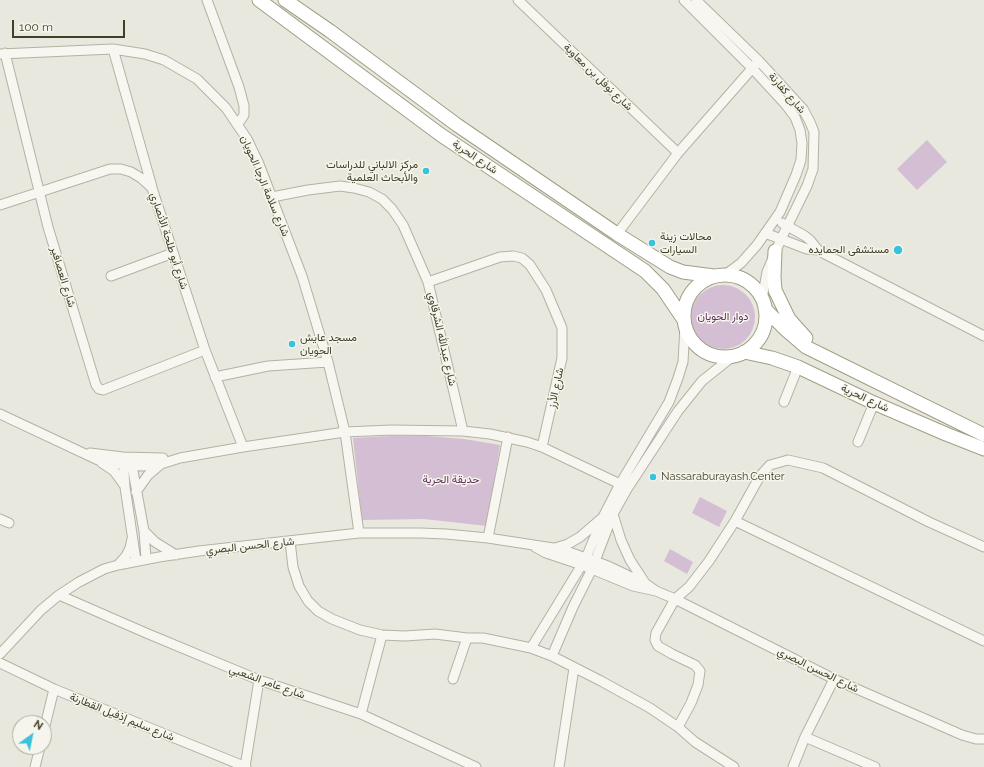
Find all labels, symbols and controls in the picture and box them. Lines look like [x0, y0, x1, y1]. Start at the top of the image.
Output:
scale bar [14, 12, 127, 38]
text: 100 m [19, 20, 53, 34]
street label: شارع نوفل بن معاوية [561, 41, 635, 113]
street label: شارع كفارنة [766, 70, 808, 116]
street label: شارع سلامة الرجا الحويان [238, 133, 292, 239]
street label: شارع الحرية [450, 137, 500, 177]
place label: مركز الالباني للدراسات والأبحاث العلمية [326, 158, 418, 184]
marker: مركز الالباني للدراسات والأبحاث العلمية [421, 166, 431, 176]
street label: شارع أبو طلحة الأنصاري [147, 191, 191, 291]
place label: محالات زينة السيارات [660, 230, 712, 256]
marker: محالات زينة السيارات [647, 238, 657, 248]
place label: مستشفى الحمايده [808, 243, 889, 257]
marker: مستشفى الحمايده [892, 244, 904, 256]
street label: شارع العصافير [47, 245, 79, 309]
street label: شارع عبدالله الشرقاوي [425, 291, 459, 387]
park label: دوار الحويان [697, 310, 749, 324]
place label: مسجد عايش الحويان [300, 331, 357, 357]
marker: مسجد عايش الحويان [287, 339, 297, 349]
street label: شارع الأرز [545, 367, 567, 409]
street label: شارع الحرية [839, 381, 891, 415]
place label: Nassaraburayash.Center [661, 470, 785, 484]
marker: Nassaraburayash.Center [648, 472, 658, 482]
park label: حديقة الحرية [422, 473, 480, 487]
street label: شارع الحسن البصري [205, 535, 295, 557]
street label: شارع الحسن البصري [775, 645, 861, 695]
street label: شارع عامر الشعبي [227, 662, 307, 702]
street label: شارع سليم إذفيل القطارنة [68, 690, 176, 744]
north arrow [12, 715, 52, 755]
text: N [31, 718, 45, 733]

